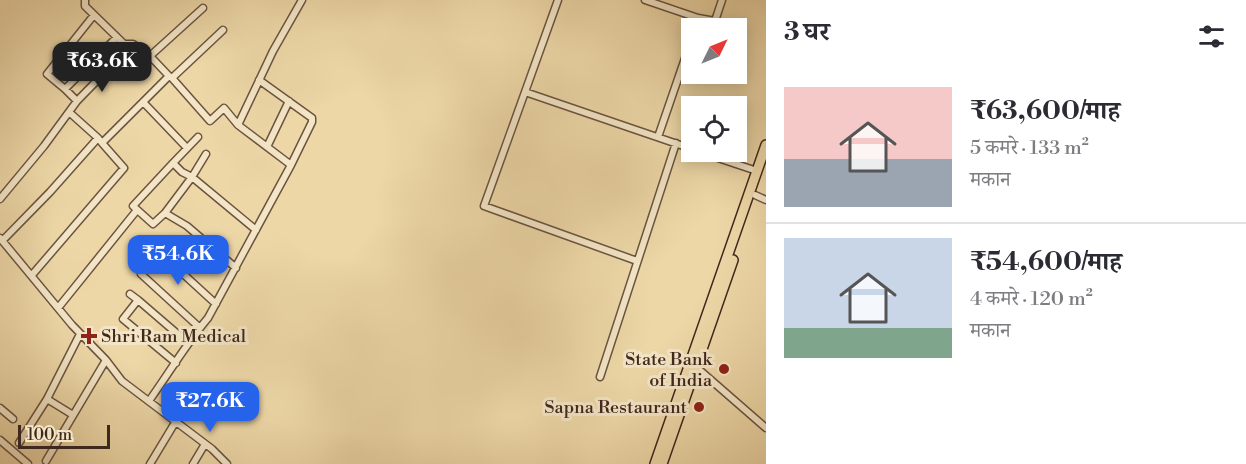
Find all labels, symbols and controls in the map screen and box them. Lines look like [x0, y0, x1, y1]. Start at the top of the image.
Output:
text: 3 घर [784, 16, 830, 48]
north arrow [681, 18, 747, 84]
map controls [681, 18, 747, 162]
icon: filters [1195, 20, 1228, 53]
pin: ₹63.6K [53, 42, 151, 93]
text: ₹63.6K [66, 49, 138, 74]
text: ₹63,600/माह [970, 95, 1120, 127]
button: locate [681, 96, 747, 162]
icon: home [832, 111, 904, 183]
text: 5 कमरे · 133 m² [970, 136, 1089, 161]
text: मकान [970, 168, 1011, 193]
pin: ₹54.6K [129, 235, 227, 286]
text: ₹54.6K [142, 242, 214, 267]
text: ₹54,600/माह [970, 246, 1122, 278]
icon: home [832, 262, 904, 334]
text: 4 कमरे · 120 m² [970, 287, 1093, 312]
text: मकान [970, 319, 1011, 344]
place label: Shri Ram Medical [101, 325, 247, 348]
marker: Shri Ram Medical [82, 329, 96, 343]
place label: State Bank of India [625, 348, 714, 392]
marker: State Bank of India [717, 362, 731, 376]
pin: ₹27.6K [161, 382, 259, 433]
text: ₹27.6K [175, 389, 245, 414]
place label: Sapna Restaurant [544, 396, 688, 419]
marker: Sapna Restaurant [692, 400, 706, 414]
scale bar [18, 422, 110, 450]
text: 100 m [27, 425, 72, 445]

